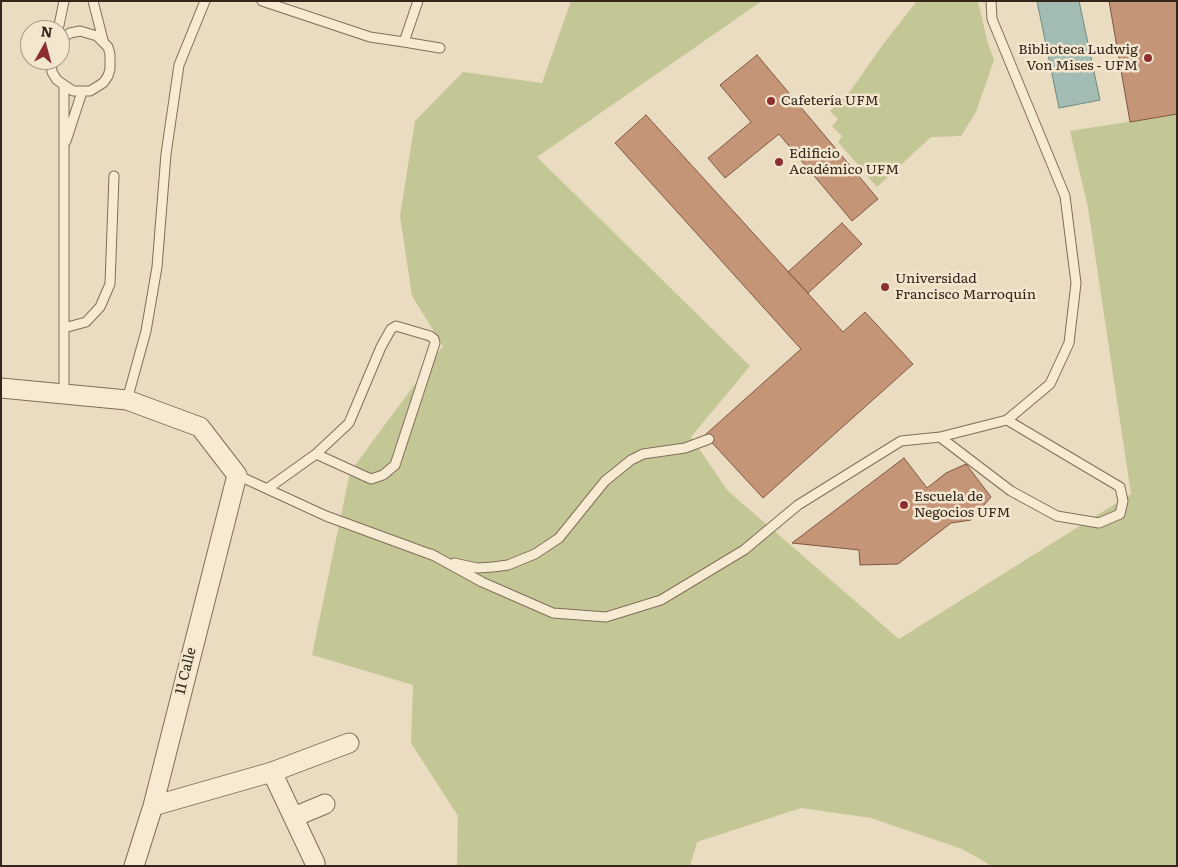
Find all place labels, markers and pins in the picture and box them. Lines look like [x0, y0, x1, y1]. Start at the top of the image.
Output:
place label: Biblioteca Ludwig Von Mises - UFM [1018, 42, 1138, 74]
marker: Biblioteca Ludwig Von Mises - UFM [1142, 52, 1154, 64]
place label: Cafetería UFM [781, 93, 879, 109]
marker: Cafetería UFM [765, 95, 777, 107]
place label: Edificio Académico UFM [789, 146, 899, 178]
marker: Edificio Académico UFM [773, 156, 785, 168]
place label: Universidad Francisco Marroquín [895, 271, 1036, 304]
marker: Universidad Francisco Marroquín [879, 281, 891, 293]
place label: Escuela de Negocios UFM [914, 489, 1011, 522]
marker: Escuela de Negocios UFM [898, 499, 910, 511]

